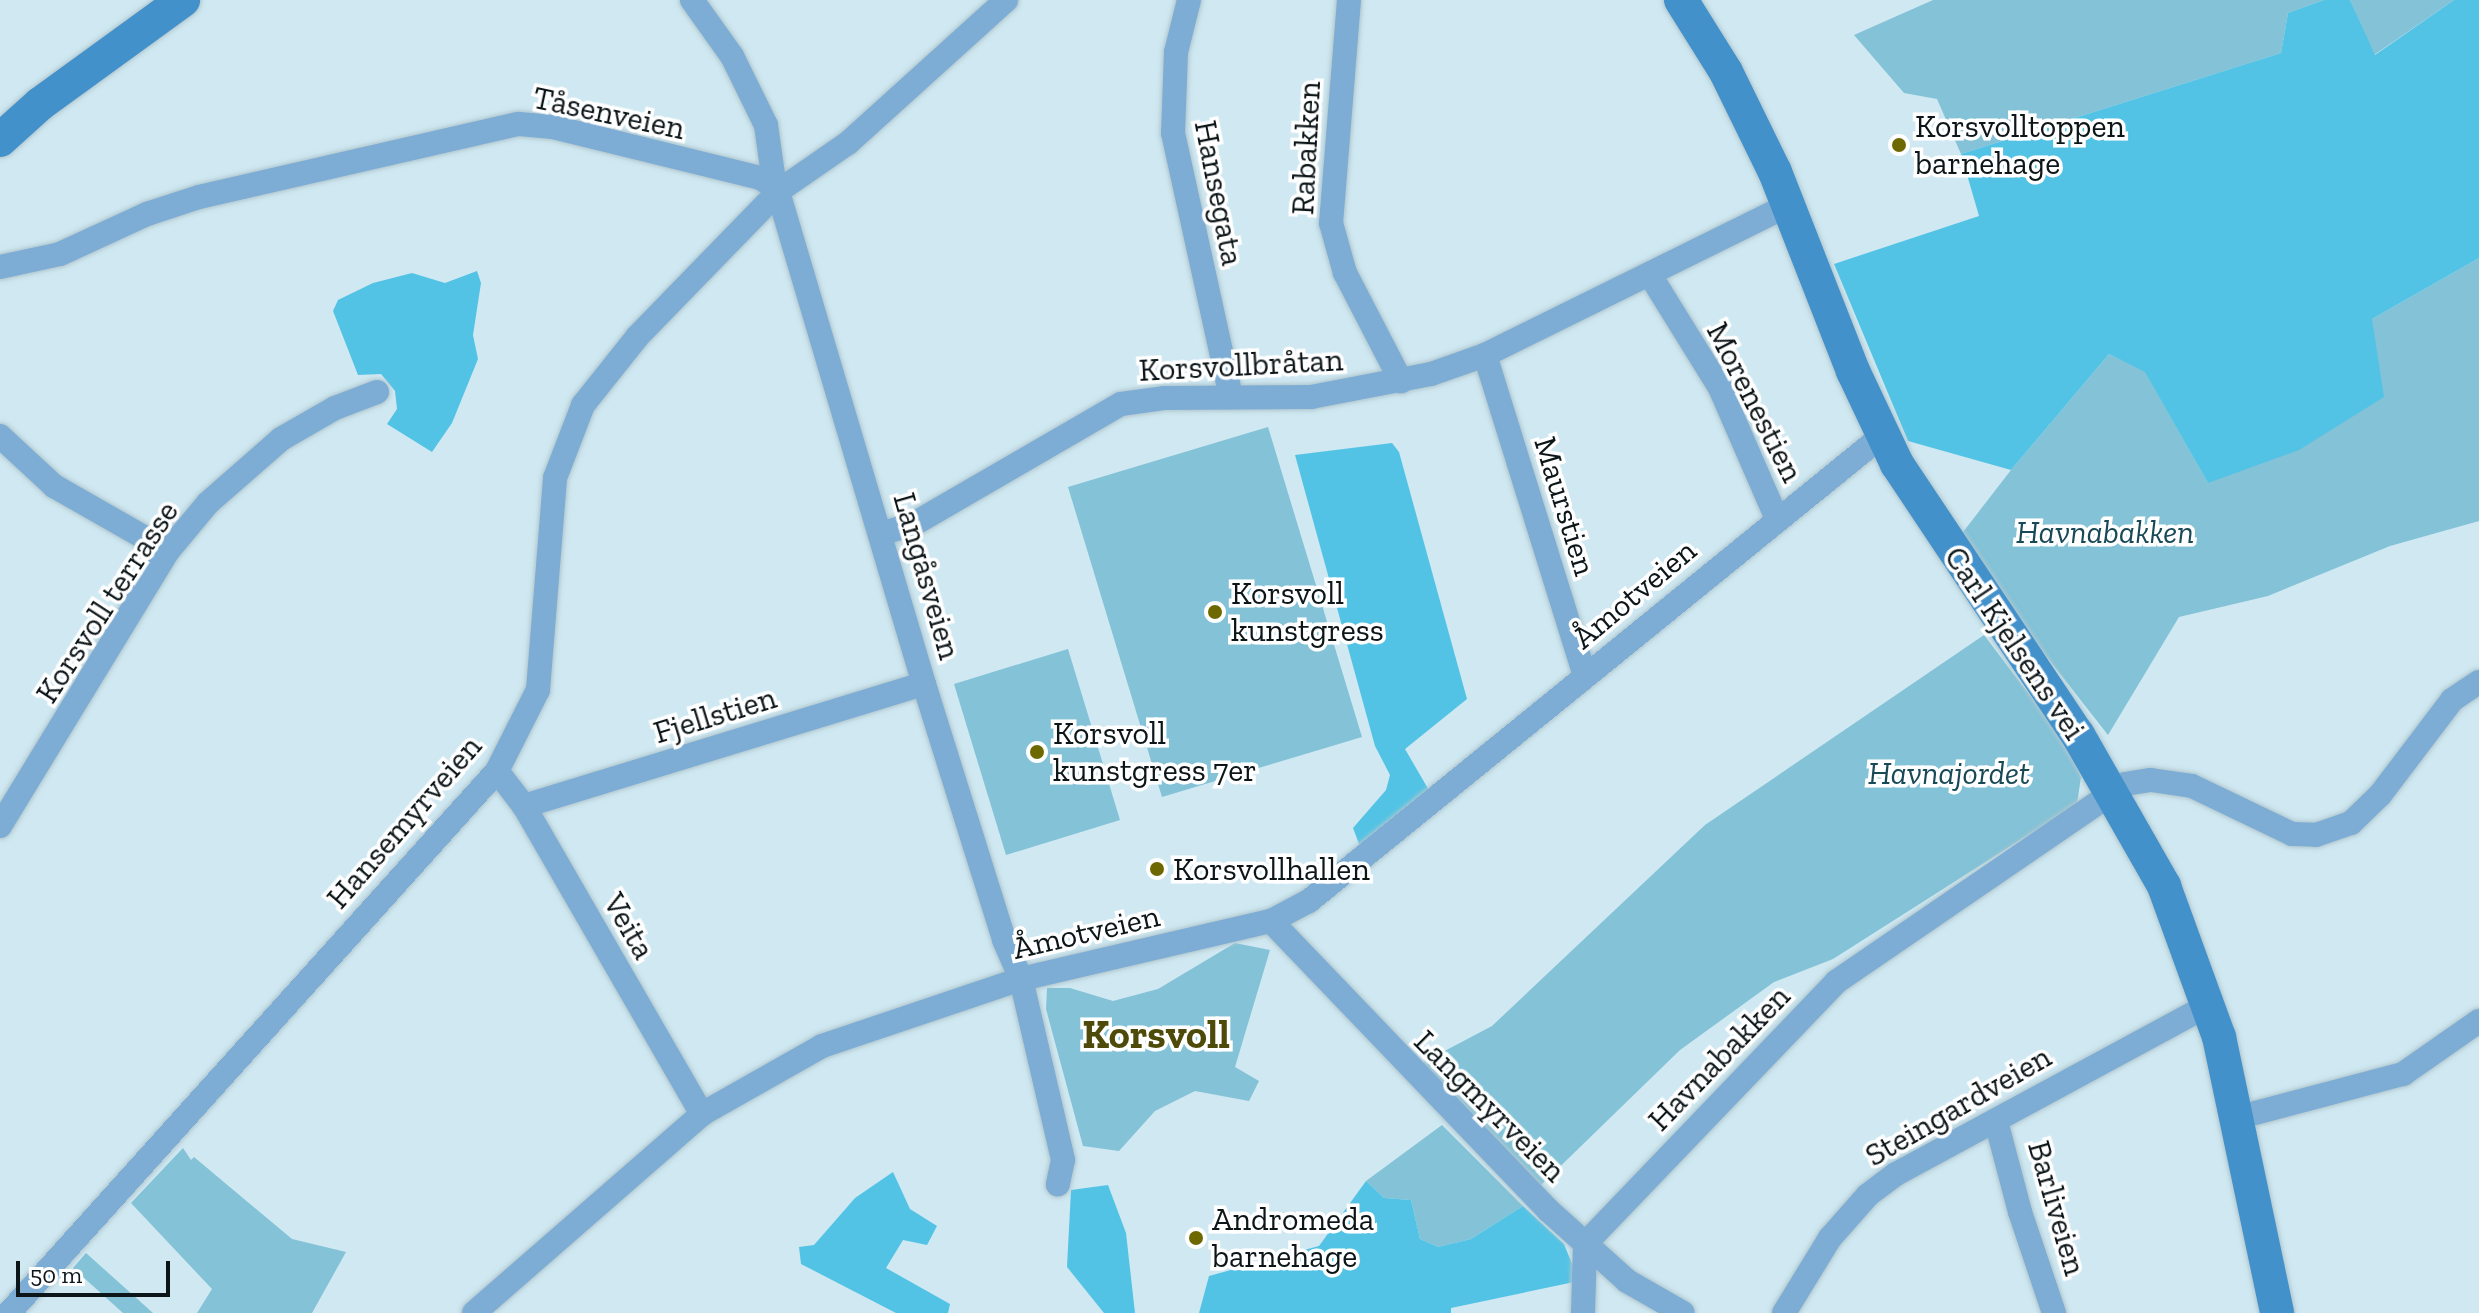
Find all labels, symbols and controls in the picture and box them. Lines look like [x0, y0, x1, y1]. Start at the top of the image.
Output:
street label: Tåsenveien [530, 78, 688, 148]
street label: Rabakken [1283, 80, 1329, 216]
place label: Korsvolltoppen barnehage [1915, 108, 2125, 183]
street label: Hansegata [1186, 117, 1252, 269]
marker: Korsvolltoppen barnehage [1890, 136, 1908, 154]
street label: Morenestien [1698, 316, 1812, 488]
street label: Korsvollbråtan [1138, 340, 1344, 390]
street label: Maurstien [1526, 432, 1604, 580]
street label: Langåsveien [885, 488, 969, 664]
street label: Korsvoll terrasse [28, 494, 186, 710]
park label: Havnabakken [2016, 513, 2194, 551]
street label: Åmotveien [1564, 531, 1704, 657]
street label: Carl Kjelsens vei [1936, 539, 2094, 747]
place label: Korsvoll kunstgress [1231, 575, 1384, 650]
marker: Korsvoll kunstgress [1206, 603, 1224, 621]
street label: Fjellstien [649, 678, 781, 752]
place label: Korsvoll kunstgress 7er [1053, 715, 1257, 790]
street label: Hansemyrveien [318, 728, 490, 916]
marker: Korsvoll kunstgress 7er [1028, 743, 1046, 761]
park label: Havnajordet [1868, 754, 2030, 792]
place label: Korsvollhallen [1173, 850, 1370, 888]
marker: Korsvollhallen [1148, 860, 1166, 878]
street label: Veita [595, 886, 663, 966]
street label: Åmotveien [1009, 896, 1163, 968]
street label: Havnabakken [1640, 977, 1798, 1139]
district label: Korsvoll [1082, 1010, 1230, 1058]
street label: Langmyrveien [1406, 1022, 1574, 1190]
street label: Steingardveien [1858, 1037, 2058, 1175]
street label: Barliveien [2020, 1136, 2094, 1280]
place label: Andromeda barnehage [1212, 1201, 1374, 1276]
marker: Andromeda barnehage [1187, 1229, 1205, 1247]
scale bar [20, 1245, 174, 1295]
text: 50 m [30, 1260, 82, 1289]

